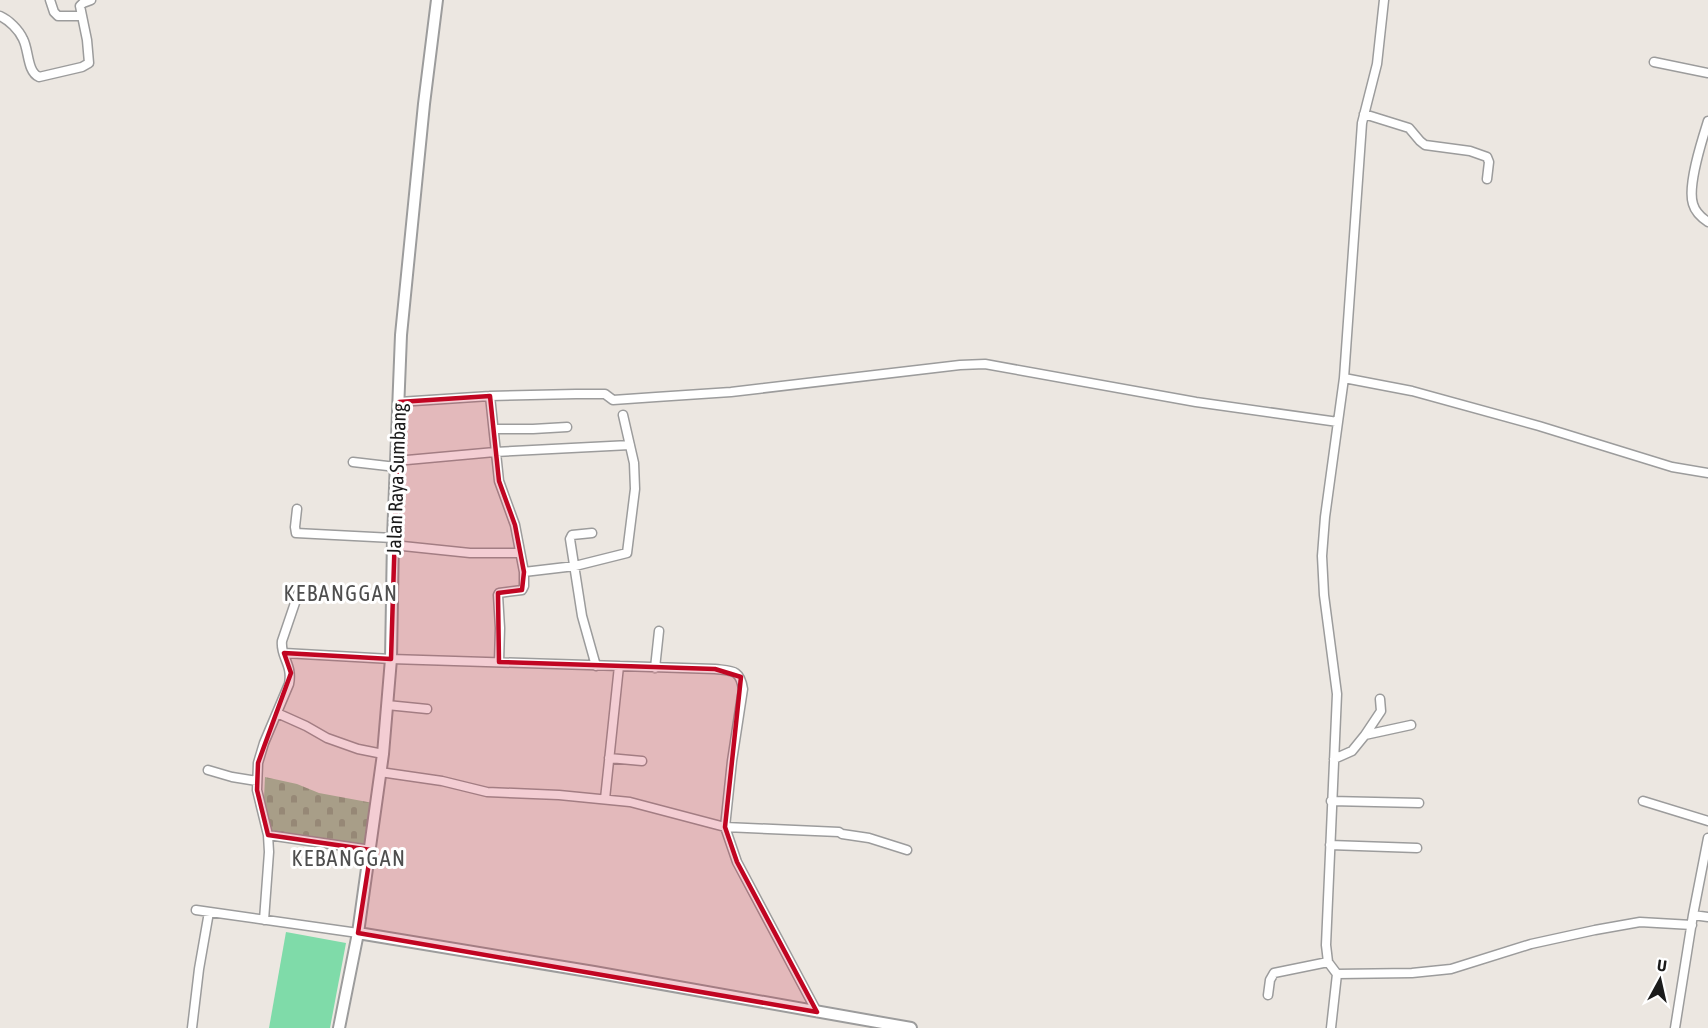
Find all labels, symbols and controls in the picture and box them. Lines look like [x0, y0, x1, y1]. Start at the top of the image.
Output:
street label: Jalan Raya Sumbang [382, 402, 410, 555]
district label: KEBANGGAN [284, 580, 398, 606]
district label: KEBANGGAN [292, 845, 406, 871]
north arrow [1630, 950, 1690, 1010]
text: U [1656, 956, 1668, 975]

